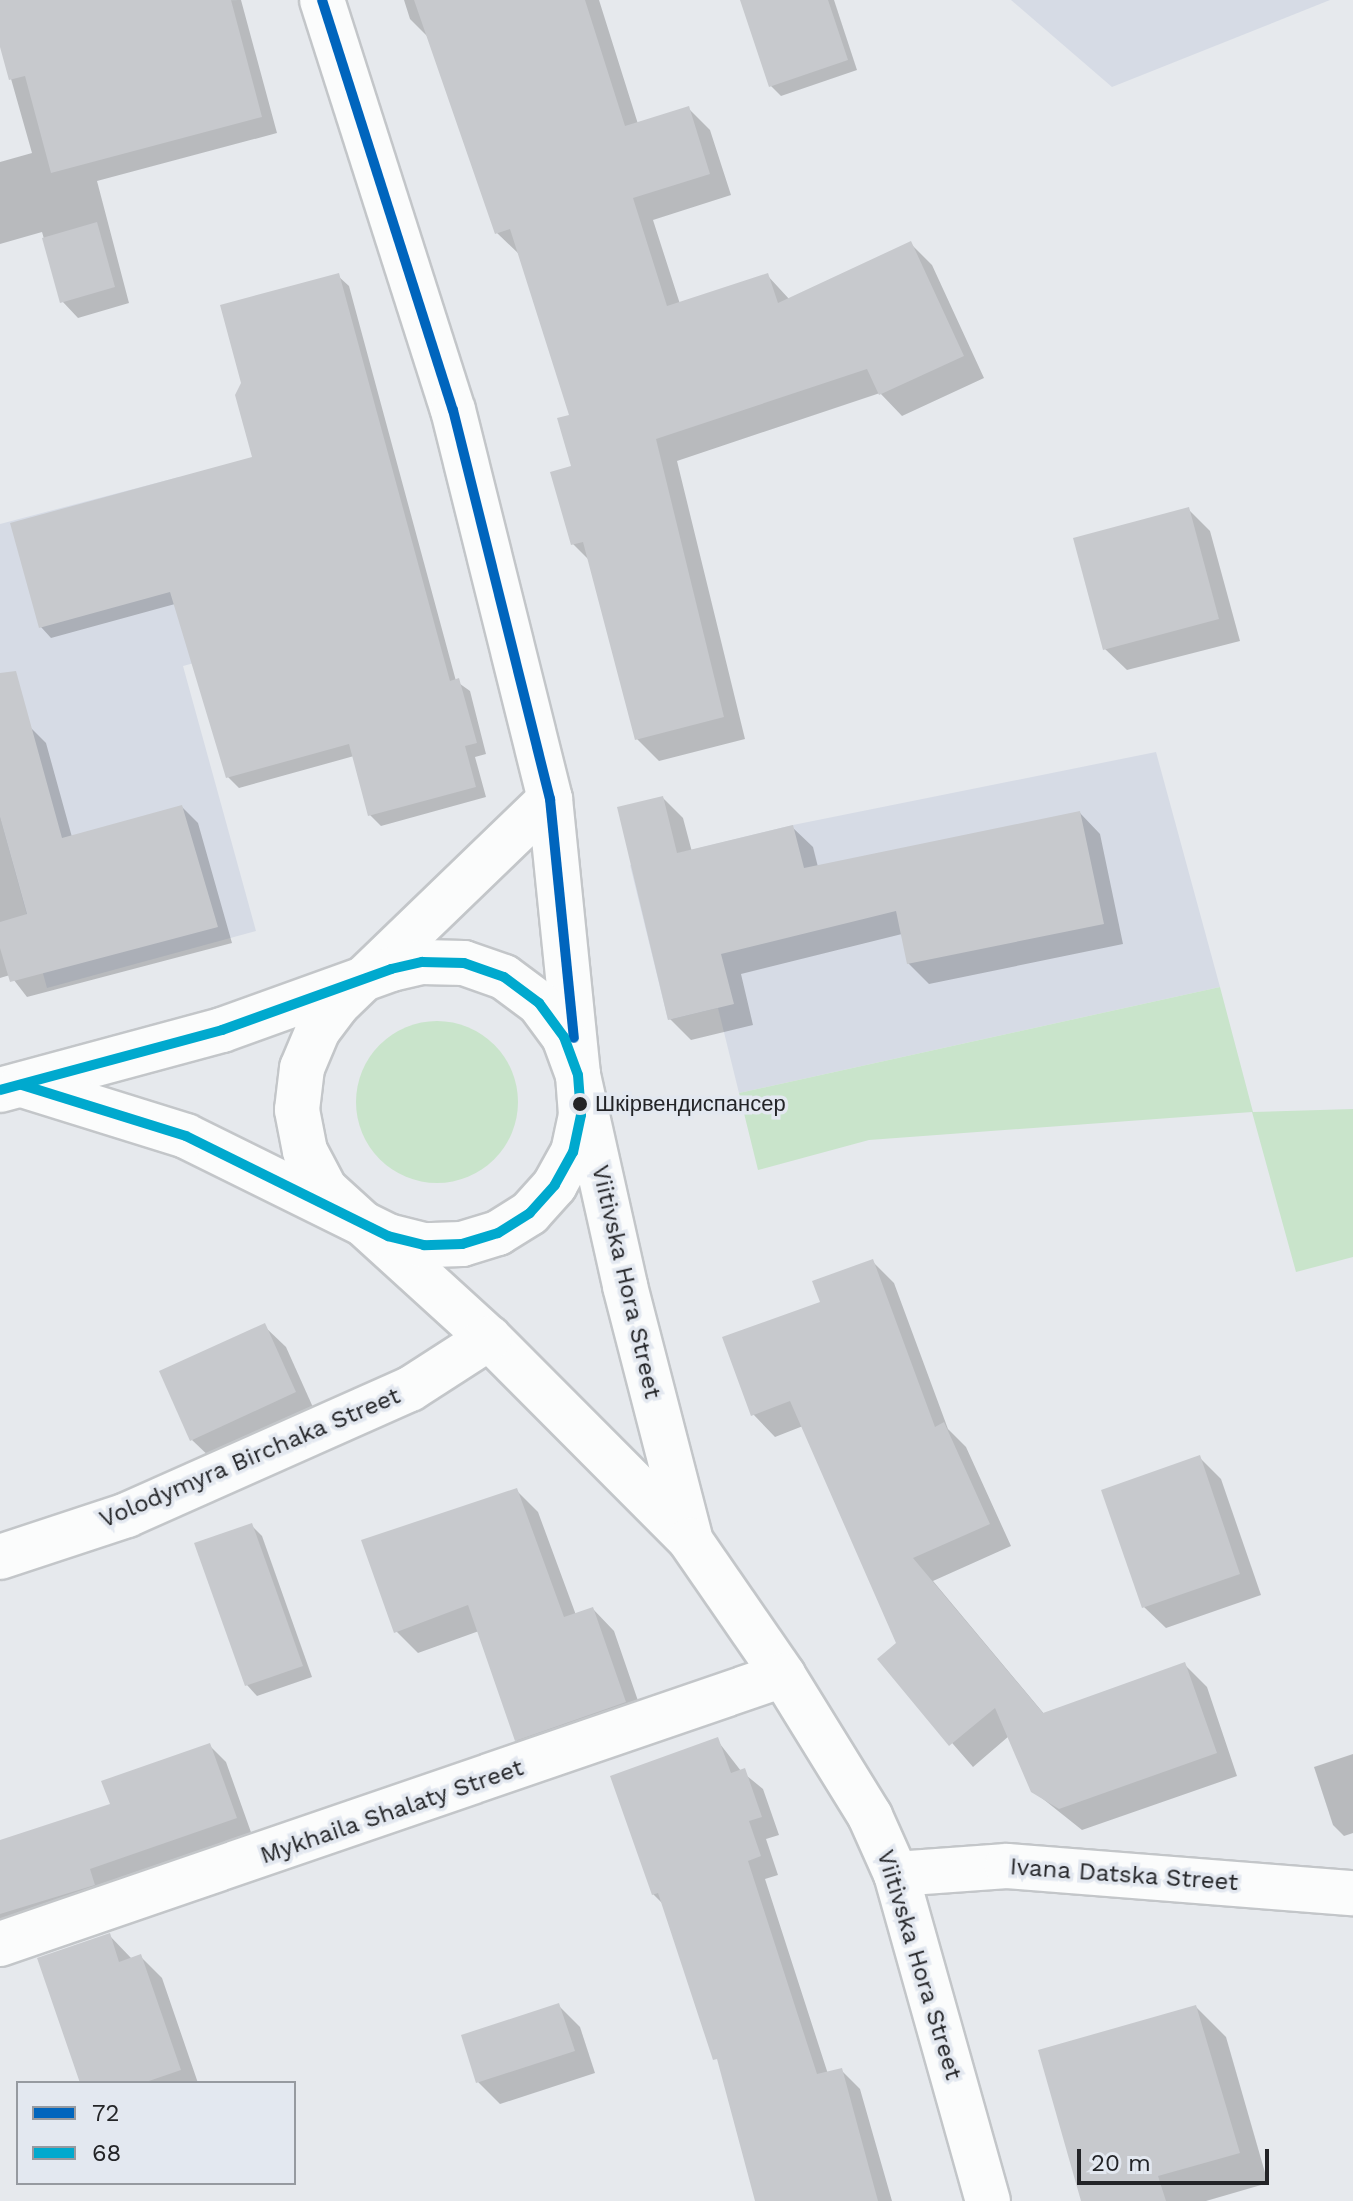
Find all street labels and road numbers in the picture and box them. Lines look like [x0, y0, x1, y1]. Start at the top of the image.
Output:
street label: Viitivska Hora Street [585, 1162, 667, 1402]
street label: Volodymyra Birchaka Street [95, 1381, 405, 1535]
street label: Mykhaila Shalaty Street [256, 1753, 528, 1871]
street label: Viitivska Hora Street [870, 1846, 968, 2084]
street label: Ivana Datska Street [1008, 1853, 1240, 1897]

